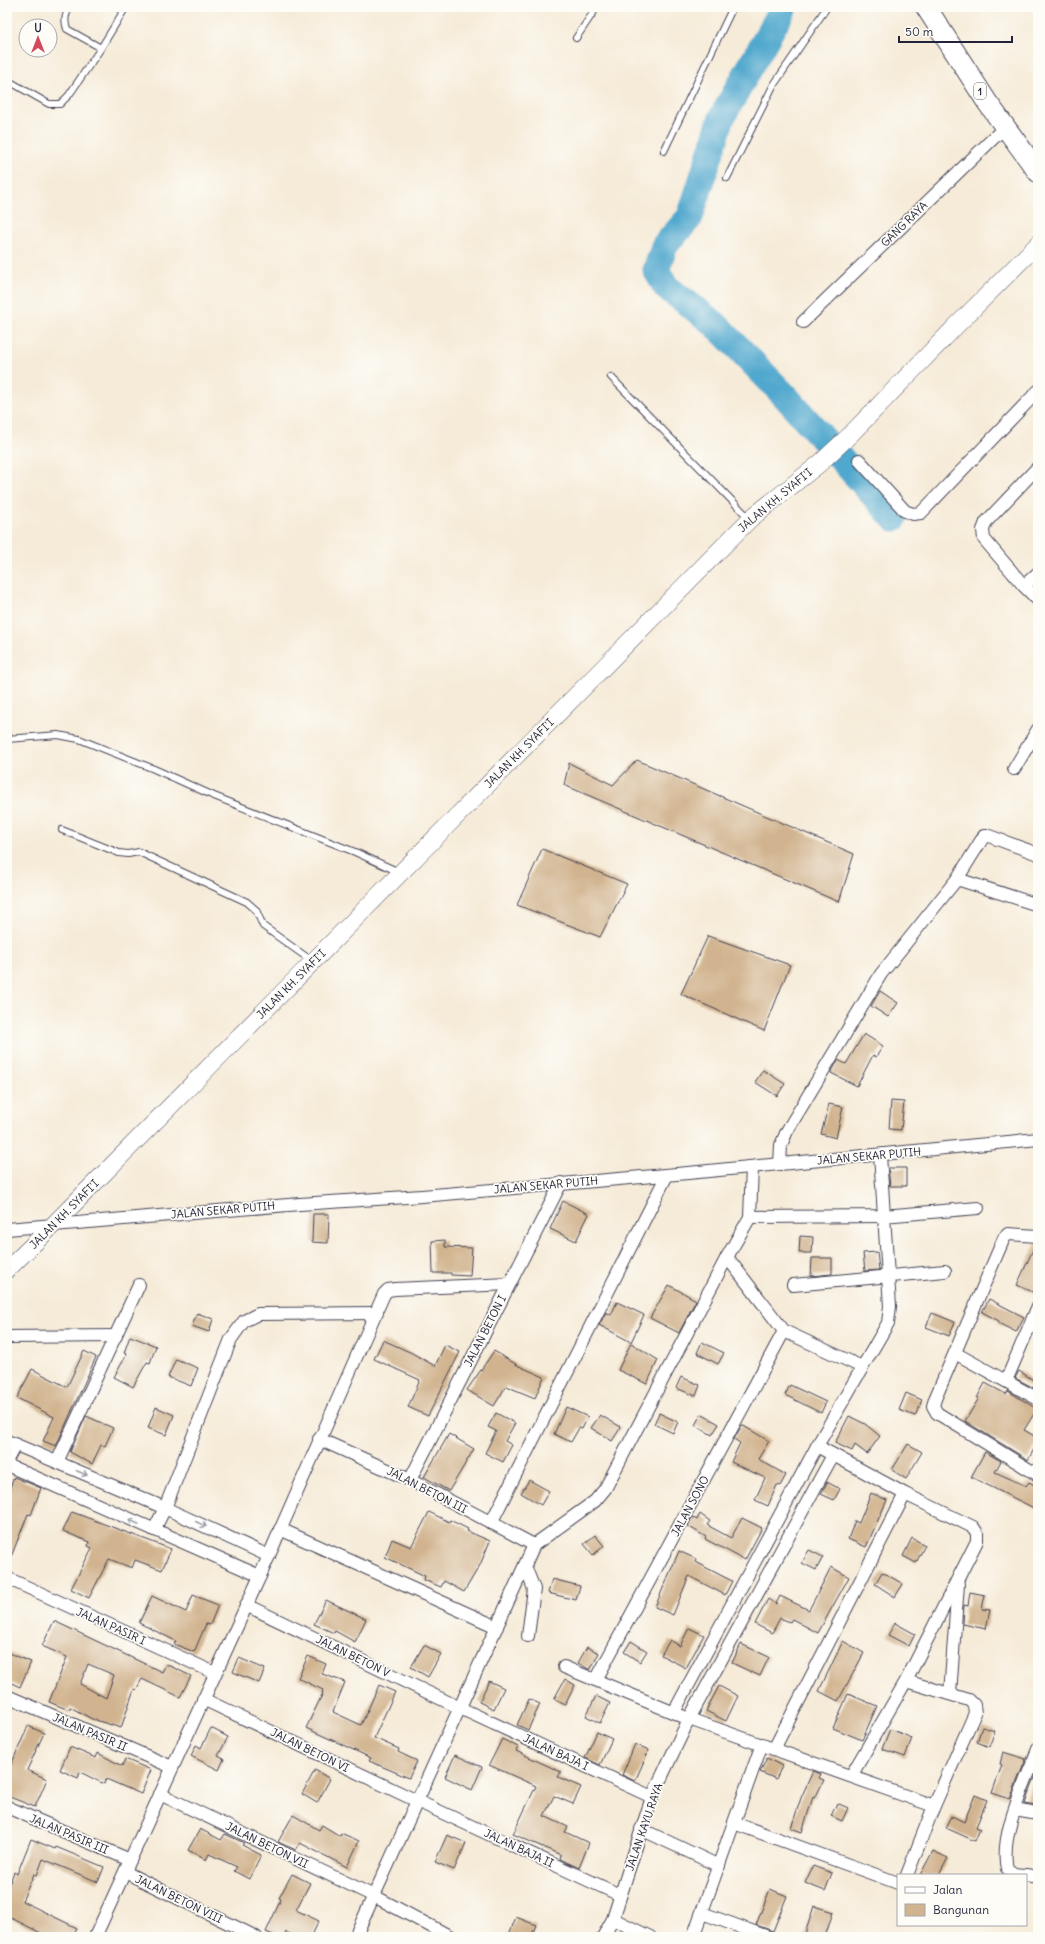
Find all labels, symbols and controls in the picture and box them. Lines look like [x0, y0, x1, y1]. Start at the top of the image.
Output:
north arrow [18, 18, 58, 58]
scale bar [899, 18, 1012, 44]
text: U [34, 21, 42, 35]
text: 50 m [905, 24, 934, 39]
road number: 1 [974, 83, 986, 99]
street label: GANG RAYA [878, 198, 930, 250]
street label: JALAN KH. SYAFI'I [735, 465, 815, 535]
street label: JALAN KH. SYAFI'I [481, 715, 557, 791]
street label: JALAN KH. SYAFI'I [253, 946, 329, 1022]
street label: JALAN SEKAR PUTIH [816, 1144, 922, 1168]
street label: JALAN SEKAR PUTIH [493, 1173, 599, 1197]
street label: JALAN KH. SYAFI'I [26, 1176, 102, 1252]
street label: JALAN SEKAR PUTIH [170, 1198, 276, 1222]
street label: JALAN BETON I [461, 1293, 509, 1369]
street label: JALAN BETON III [385, 1464, 470, 1516]
one-way arrow [75, 1469, 87, 1477]
street label: JALAN SONO [668, 1473, 712, 1539]
one-way arrow [129, 1517, 141, 1525]
one-way arrow [195, 1521, 207, 1528]
street label: JALAN PASIR I [74, 1604, 148, 1648]
street label: JALAN BETON V [314, 1632, 392, 1680]
street label: JALAN PASIR II [51, 1710, 129, 1754]
street label: JALAN BETON VI [269, 1725, 352, 1775]
street label: JALAN BAJA I [521, 1731, 591, 1773]
street label: JALAN KAYU RAYA [622, 1781, 666, 1873]
street label: JALAN PASIR III [27, 1811, 111, 1857]
street label: JALAN BETON VII [223, 1819, 311, 1871]
street label: JALAN BAJA II [482, 1826, 556, 1870]
street label: JALAN BETON VIII [133, 1872, 225, 1926]
legend [897, 1874, 1027, 1926]
text: Jalan [933, 1882, 962, 1897]
text: Bangunan [933, 1902, 989, 1917]

